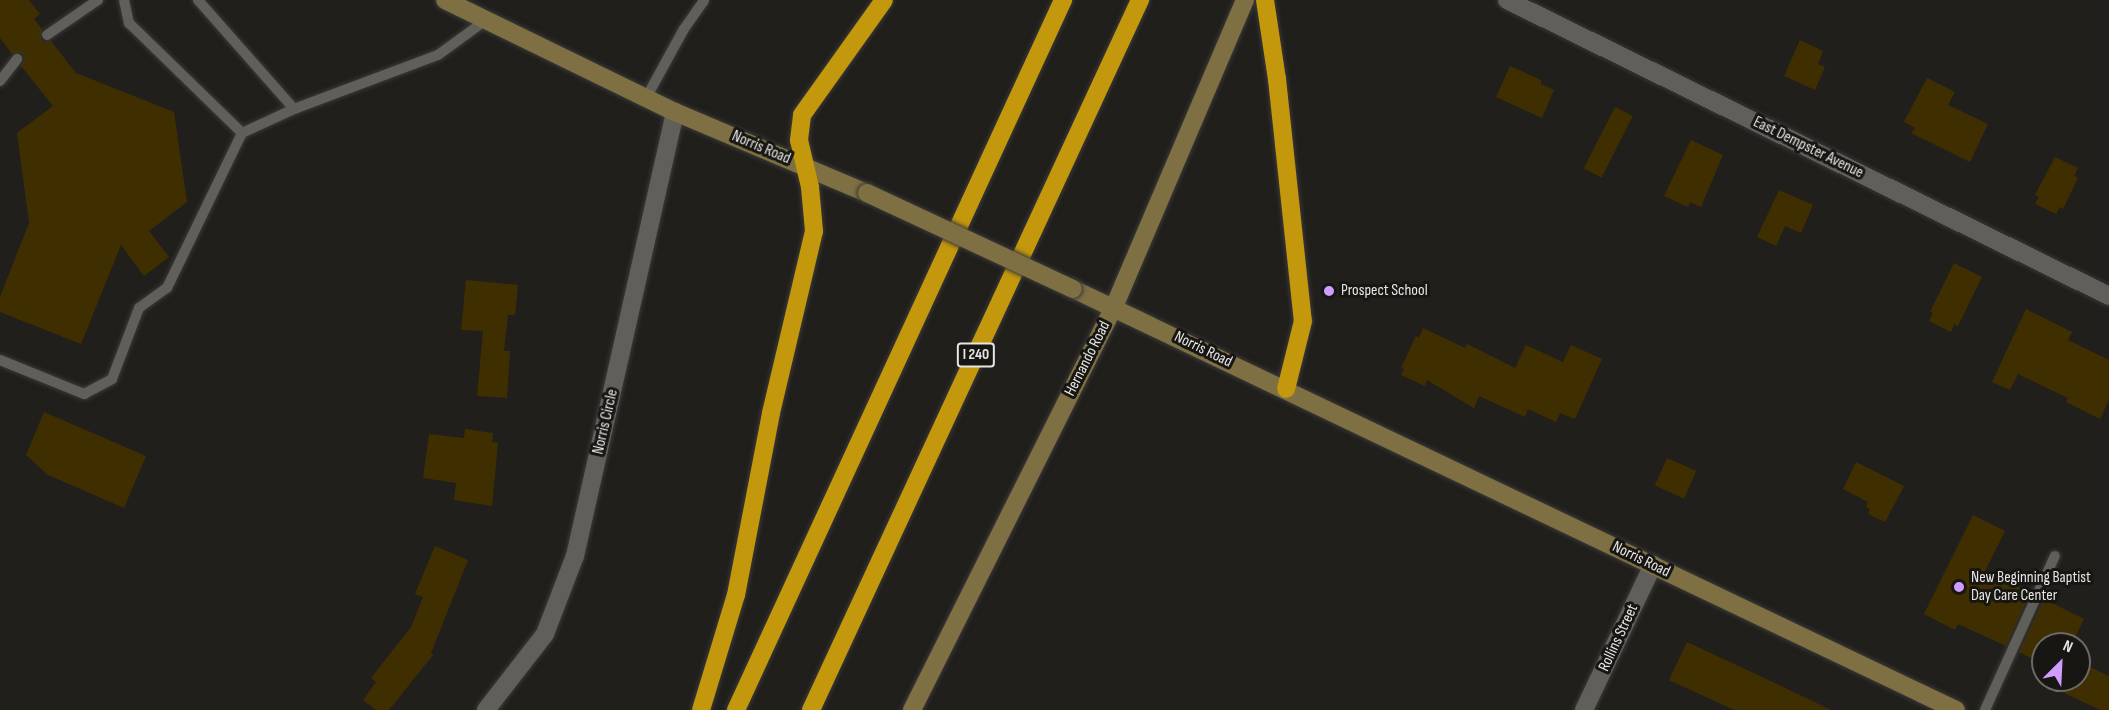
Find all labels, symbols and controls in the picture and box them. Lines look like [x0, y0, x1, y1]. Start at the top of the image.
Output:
street label: East Dempster Avenue [1750, 113, 1866, 183]
street label: Norris Road [729, 127, 793, 169]
place label: Prospect School [1341, 281, 1428, 301]
marker: Prospect School [1322, 284, 1336, 298]
street label: Hernando Road [1061, 318, 1115, 400]
street label: Norris Road [1171, 328, 1235, 372]
road number: I 240 [956, 343, 996, 367]
street label: Norris Circle [589, 388, 623, 456]
street label: Norris Road [1609, 538, 1673, 582]
place label: New Beginning Baptist Day Care Center [1971, 568, 2091, 606]
marker: New Beginning Baptist Day Care Center [1952, 580, 1966, 594]
street label: Rollins Street [1595, 601, 1643, 675]
north arrow [2031, 632, 2091, 692]
text: N [2060, 637, 2075, 657]

